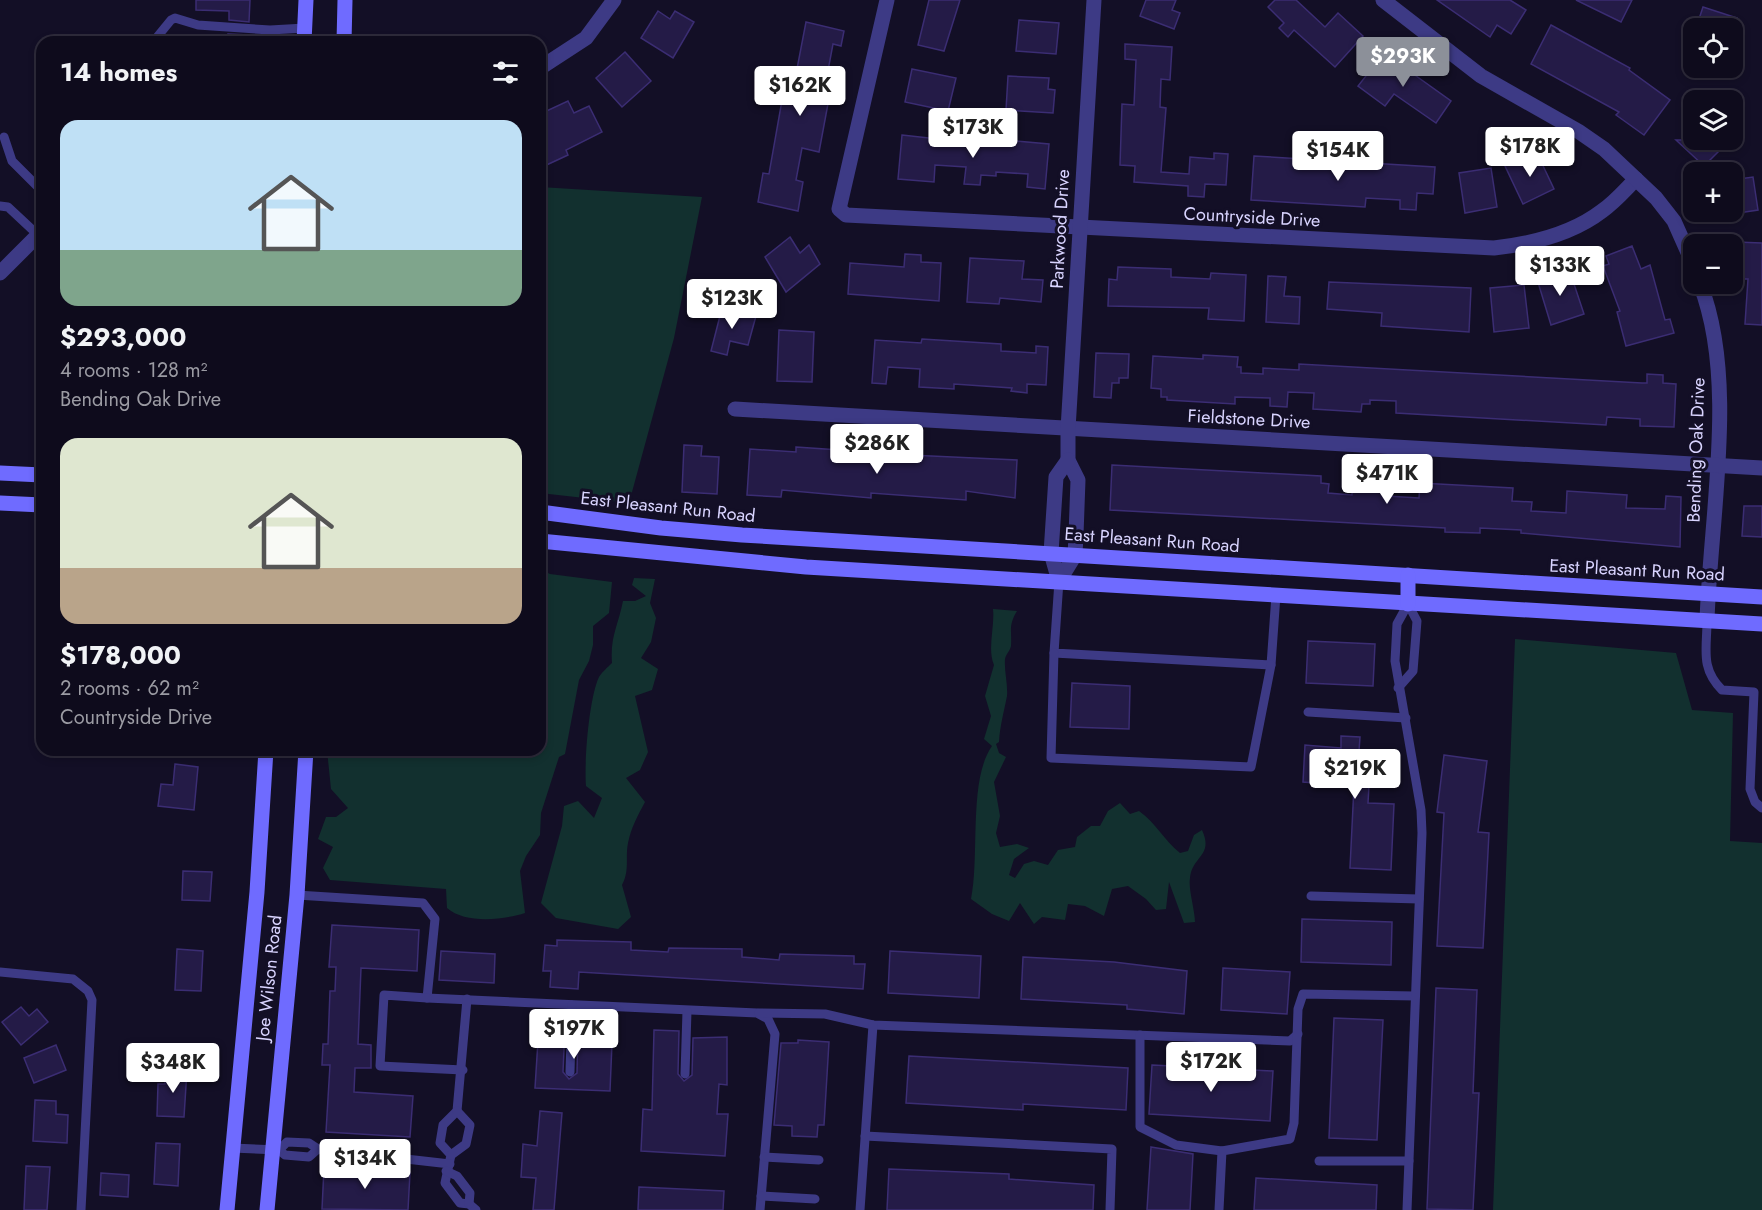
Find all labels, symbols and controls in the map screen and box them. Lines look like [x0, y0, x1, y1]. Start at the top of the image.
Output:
map controls [1683, 18, 1743, 294]
button: locate [1683, 18, 1743, 78]
pin: $293K [1361, 37, 1445, 88]
text: $293K [1370, 42, 1436, 71]
text: 14 homes [60, 53, 177, 91]
icon: filters [489, 56, 522, 89]
pin: $162K [758, 66, 842, 117]
text: $162K [768, 71, 832, 100]
button: layers [1683, 90, 1743, 150]
pin: $173K [931, 108, 1015, 159]
text: $173K [942, 113, 1004, 142]
pin: $178K [1488, 127, 1572, 178]
pin: $154K [1296, 131, 1380, 182]
text: $178K [1499, 132, 1561, 161]
text: $154K [1306, 136, 1370, 165]
icon: home [237, 159, 345, 267]
button: + [1683, 162, 1743, 222]
street label: Parkwood Drive [1044, 169, 1076, 289]
street label: Countryside Drive [1183, 200, 1321, 234]
button: − [1683, 234, 1743, 294]
pin: $133K [1518, 246, 1602, 297]
text: $133K [1529, 251, 1591, 280]
pin: $123K [690, 279, 774, 330]
text: $123K [701, 284, 763, 313]
text: $293,000 [60, 318, 186, 356]
text: 4 rooms · 128 m² [60, 356, 208, 385]
street label: Bending Oak Drive [1680, 377, 1712, 523]
text: Bending Oak Drive [60, 385, 221, 414]
street label: Fieldstone Drive [1187, 403, 1311, 435]
pin: $286K [835, 424, 919, 475]
text: $286K [844, 429, 910, 458]
pin: $471K [1345, 454, 1429, 505]
text: $471K [1356, 459, 1418, 488]
icon: home [237, 477, 345, 585]
street label: East Pleasant Run Road [579, 485, 757, 529]
street label: East Pleasant Run Road [1063, 521, 1241, 559]
street label: East Pleasant Run Road [1549, 552, 1725, 588]
text: $178,000 [60, 636, 181, 674]
text: 2 rooms · 62 m² [60, 674, 199, 703]
text: Countryside Drive [60, 703, 212, 732]
pin: $219K [1313, 749, 1397, 800]
text: $219K [1323, 754, 1387, 783]
street label: Joe Wilson Road [249, 914, 289, 1044]
pin: $197K [532, 1009, 616, 1060]
text: $197K [543, 1014, 605, 1043]
pin: $172K [1169, 1042, 1253, 1093]
pin: $348K [131, 1043, 215, 1094]
text: $172K [1180, 1047, 1242, 1076]
text: $348K [140, 1048, 206, 1077]
pin: $134K [323, 1139, 407, 1190]
text: $134K [334, 1144, 396, 1173]

